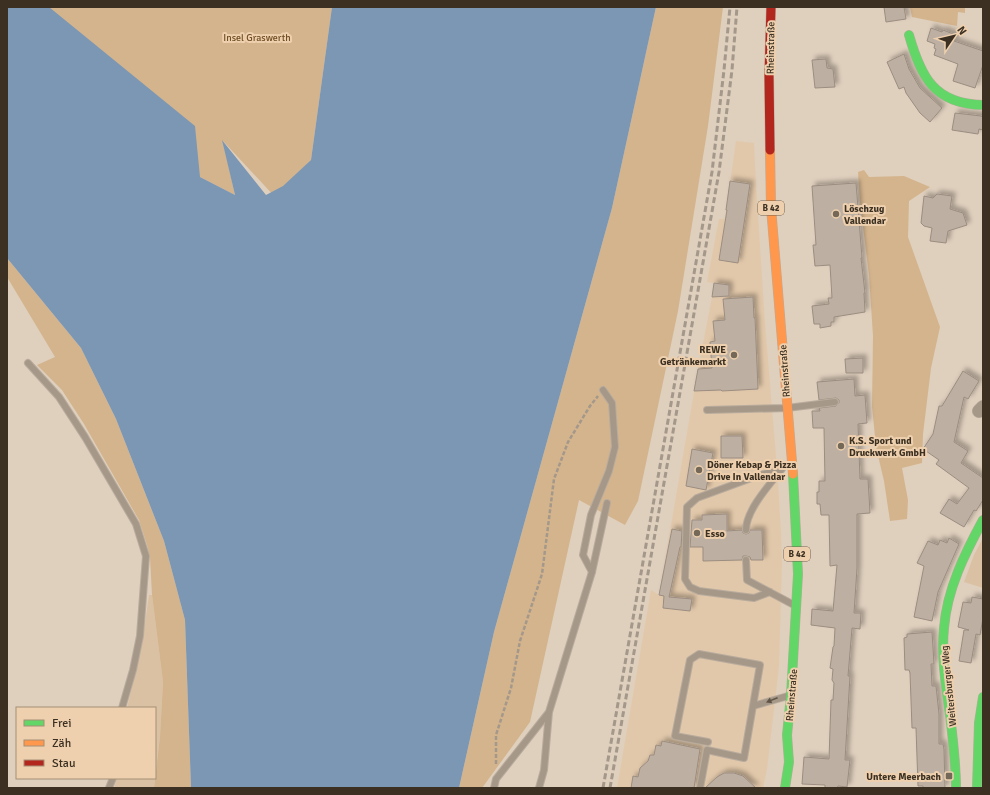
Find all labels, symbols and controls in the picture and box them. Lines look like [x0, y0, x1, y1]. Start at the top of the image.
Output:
north arrow [934, 16, 974, 56]
street label: Rheinstraße [765, 22, 777, 74]
text: N [954, 24, 969, 37]
park label: Insel Graswerth [223, 32, 291, 44]
road number: B 42 [758, 201, 784, 215]
place label: Löschzug Vallendar [844, 203, 886, 227]
marker: Löschzug Vallendar [831, 209, 841, 219]
place label: REWE Getränkemarkt [660, 344, 726, 368]
street label: Rheinstraße [777, 344, 793, 398]
marker: REWE Getränkemarkt [729, 350, 739, 360]
place label: K.S. Sport und Druckwerk GmbH [849, 435, 926, 459]
marker: K.S. Sport und Druckwerk GmbH [836, 441, 846, 451]
place label: Döner Kebap & Pizza Drive In Vallendar [707, 459, 796, 483]
marker: Döner Kebap & Pizza Drive In Vallendar [694, 465, 704, 475]
marker: Esso [692, 528, 702, 538]
place label: Esso [705, 528, 725, 540]
road number: B 42 [784, 547, 810, 561]
street label: Weitersburger Weg [939, 645, 959, 727]
street label: Rheinstraße [784, 668, 800, 722]
one-way arrow [766, 698, 778, 704]
legend [16, 707, 156, 779]
text: Frei [52, 716, 71, 731]
text: Zäh [52, 736, 71, 751]
text: Stau [52, 756, 76, 771]
place label: Untere Meerbach [866, 771, 942, 783]
marker: Untere Meerbach [944, 771, 954, 781]

